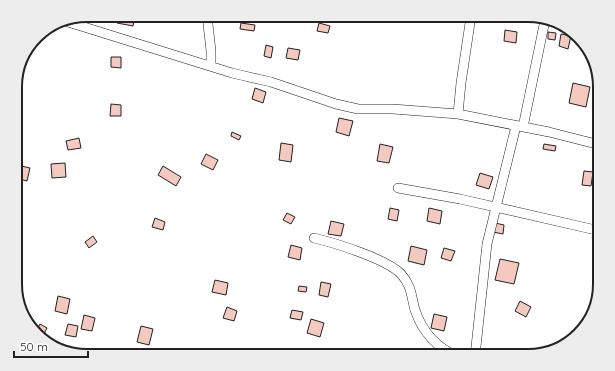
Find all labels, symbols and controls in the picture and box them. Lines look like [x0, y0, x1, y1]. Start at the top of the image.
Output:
scale bar [14, 333, 88, 359]
text: 50 m [20, 339, 48, 354]

